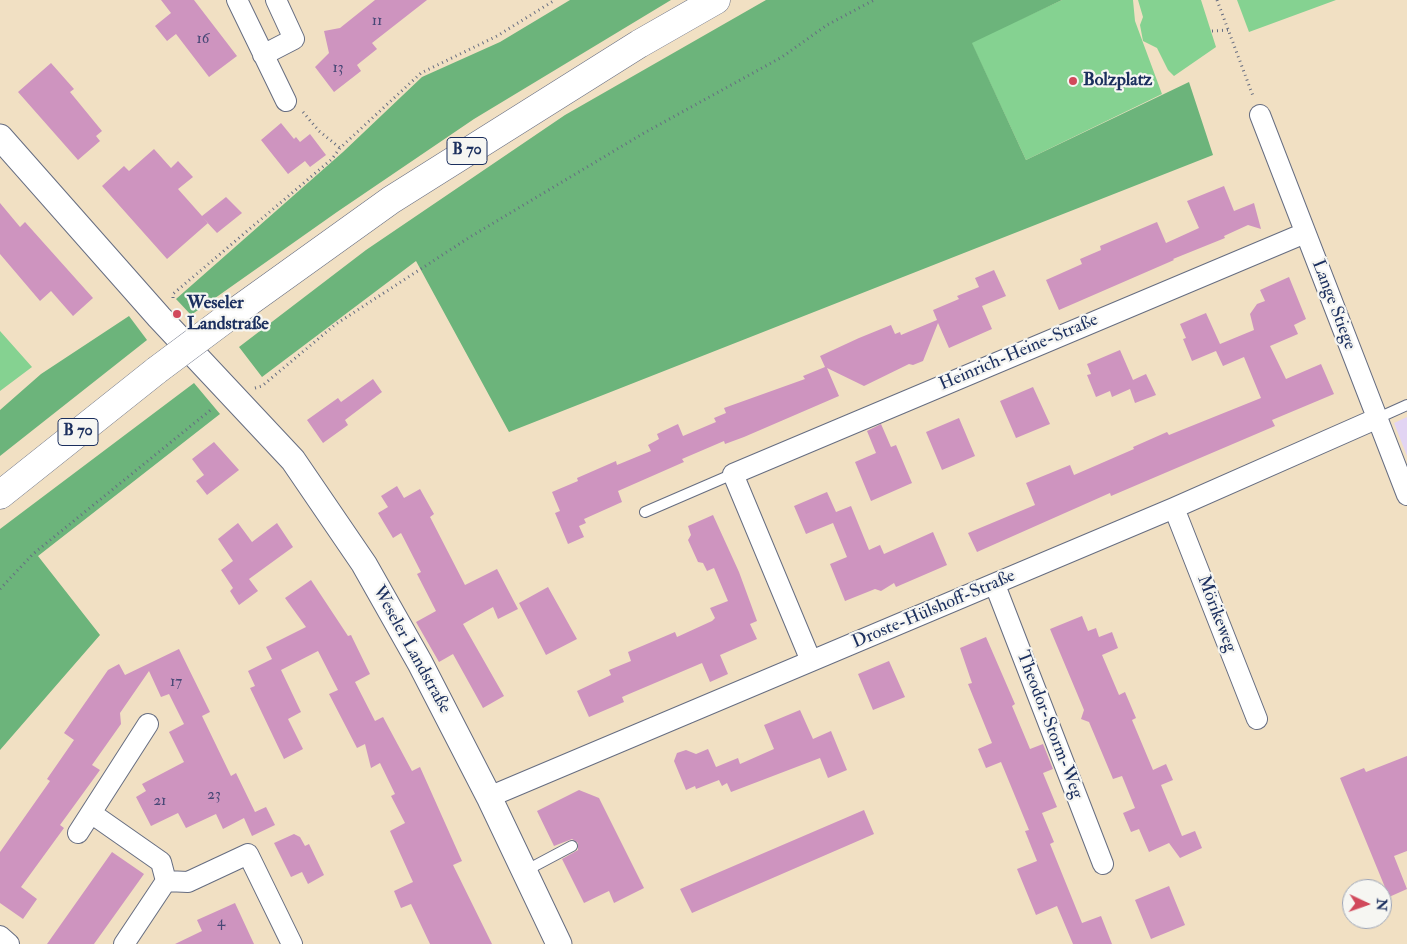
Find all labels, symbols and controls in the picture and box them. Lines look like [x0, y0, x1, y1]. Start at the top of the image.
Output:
house number: 11 [372, 13, 382, 31]
house number: 16 [197, 31, 209, 49]
house number: 13 [332, 60, 344, 78]
place label: Bolzplatz [1083, 70, 1152, 92]
marker: Bolzplatz [1067, 75, 1079, 87]
road number: B 70 [447, 138, 487, 164]
street label: Lange Stiege [1306, 257, 1360, 353]
place label: Weseler Landstraße [187, 293, 269, 336]
marker: Weseler Landstraße [171, 308, 183, 320]
street label: Heinrich-Heine-Straße [936, 310, 1102, 396]
road number: B 70 [58, 418, 98, 446]
street label: Droste-Hülshoff-Straße [849, 566, 1019, 654]
street label: Mörikeweg [1192, 573, 1240, 655]
street label: Weseler Landstraße [367, 583, 455, 717]
street label: Theodor-Storm-Weg [1011, 648, 1087, 802]
house number: 17 [170, 674, 182, 692]
house number: 23 [207, 787, 221, 805]
house number: 21 [154, 793, 166, 811]
north arrow [1342, 879, 1392, 929]
text: N [1373, 898, 1390, 911]
house number: 4 [217, 914, 225, 932]

